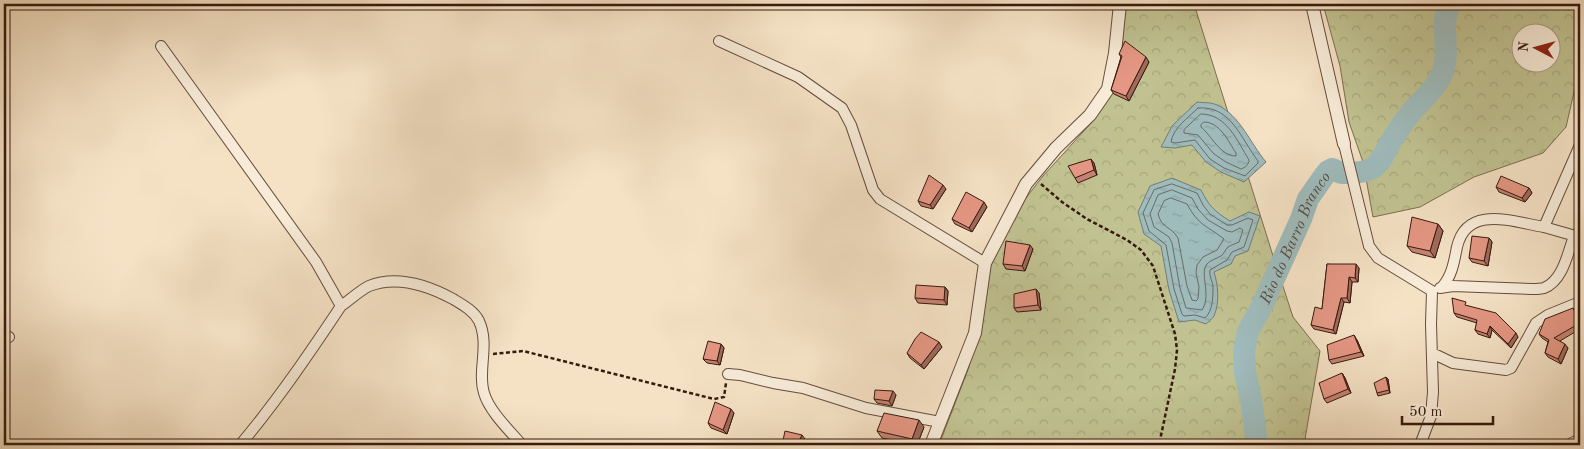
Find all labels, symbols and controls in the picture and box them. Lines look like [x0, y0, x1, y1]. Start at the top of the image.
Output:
north arrow [1512, 22, 1562, 72]
text: N [1517, 40, 1532, 53]
water label: Rio do Barro Branco [1257, 170, 1334, 308]
scale bar [1402, 394, 1493, 426]
text: 50 m [1409, 405, 1443, 420]

